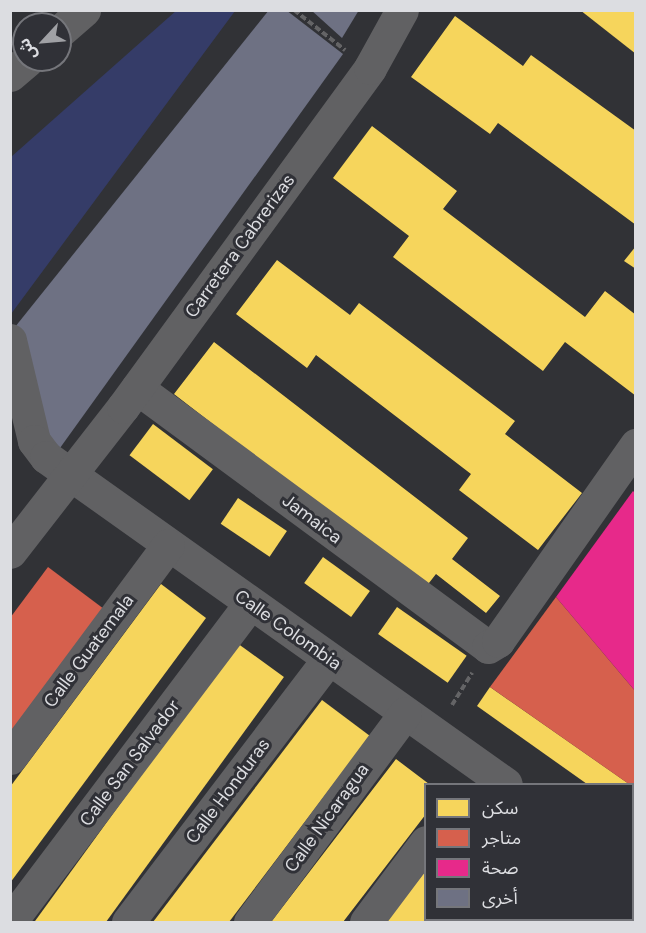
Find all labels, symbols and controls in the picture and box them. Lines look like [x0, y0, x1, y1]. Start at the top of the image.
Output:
north arrow [12, 12, 72, 72]
text: ش [13, 35, 41, 64]
street label: Carretera Cabrerizas [181, 170, 299, 322]
street label: Jamaica [278, 490, 346, 548]
street label: Calle Colombia [230, 585, 346, 675]
street label: Calle Guatemala [39, 590, 139, 712]
street label: Calle San Salvador [75, 695, 185, 831]
street label: Calle Honduras [181, 734, 275, 848]
street label: Calle Nicaragua [280, 759, 374, 877]
legend [424, 783, 634, 921]
text: سكن [482, 796, 518, 820]
text: متاجر [482, 826, 521, 850]
text: صحة [482, 856, 518, 880]
text: أخرى [482, 886, 518, 910]

